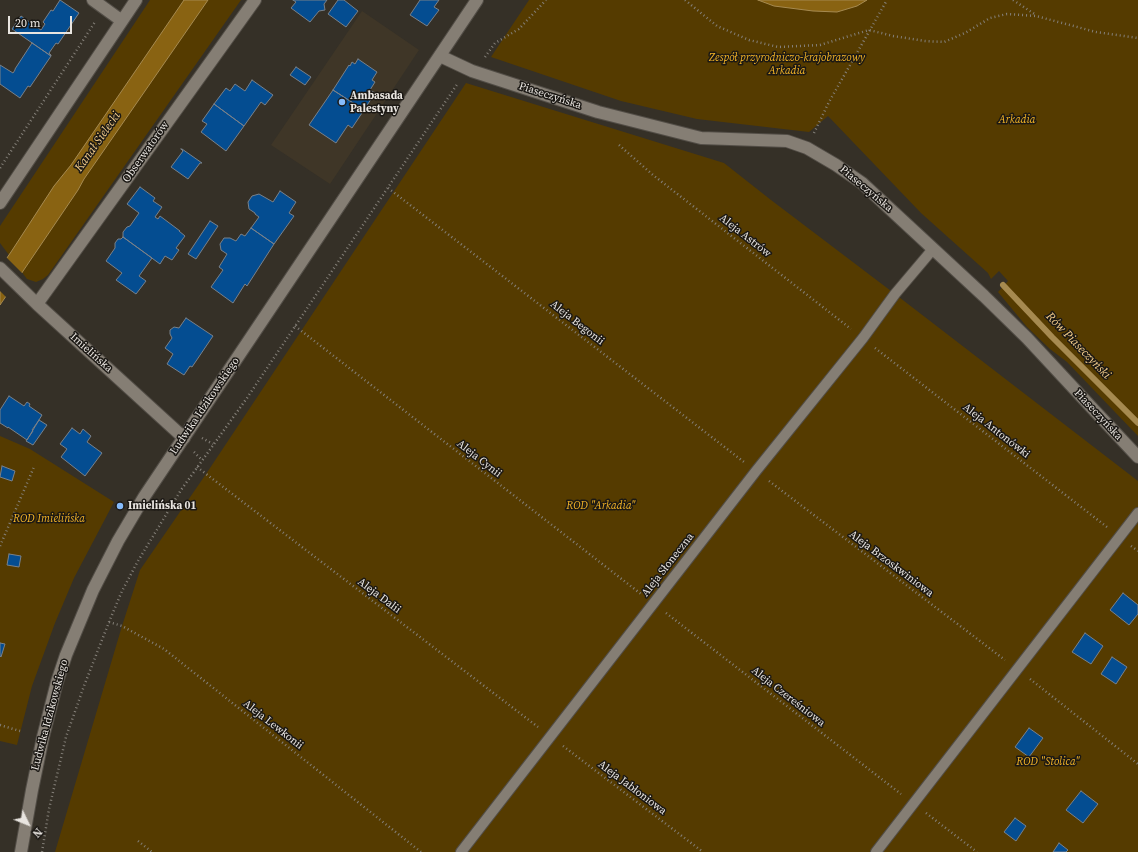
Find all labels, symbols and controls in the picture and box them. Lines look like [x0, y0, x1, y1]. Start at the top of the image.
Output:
scale bar [10, 8, 74, 34]
text: 20 m [15, 15, 41, 31]
park label: Zespół przyrodniczo-krajobrazowy Arkadia [709, 51, 865, 77]
street label: Piaseczyńska [517, 80, 583, 112]
place label: Ambasada Palestyny [350, 89, 403, 115]
marker: Ambasada Palestyny [337, 97, 347, 107]
water label: Kanał Sielecki [72, 109, 124, 175]
park label: Arkadia [998, 113, 1036, 127]
street label: Obserwatorów [120, 119, 172, 185]
street label: Piaseczyńska [837, 163, 895, 215]
street label: Aleja Astrów [716, 212, 774, 260]
street label: Aleja Begonii [547, 298, 607, 348]
water label: Rów Piaseczyński [1043, 310, 1113, 382]
street label: Imielińska [67, 331, 115, 375]
street label: Ludwika Idzikowskiego [168, 355, 242, 457]
street label: Piaseczyńska [1071, 387, 1125, 443]
street label: Aleja Antonówki [960, 401, 1032, 461]
street label: Aleja Cynii [454, 437, 504, 481]
place label: Imielińska 01 [128, 499, 197, 513]
park label: ROD "Arkadia" [566, 499, 636, 513]
marker: Imielińska 01 [115, 501, 125, 511]
park label: ROD Imielińska [13, 512, 85, 526]
street label: Aleja Brzoskwiniowa [846, 528, 936, 600]
street label: Aleja Słoneczna [639, 531, 697, 599]
street label: Aleja Dalii [355, 575, 403, 617]
street label: Ludwika Idzikowskiego [29, 658, 71, 772]
street label: Aleja Czereśniowa [749, 664, 827, 730]
street label: Aleja Lewkonii [240, 697, 306, 753]
park label: ROD "Stolica" [1016, 755, 1080, 769]
street label: Aleja Jabłoniowa [595, 758, 669, 818]
north arrow [8, 804, 48, 844]
text: N [29, 824, 45, 841]

